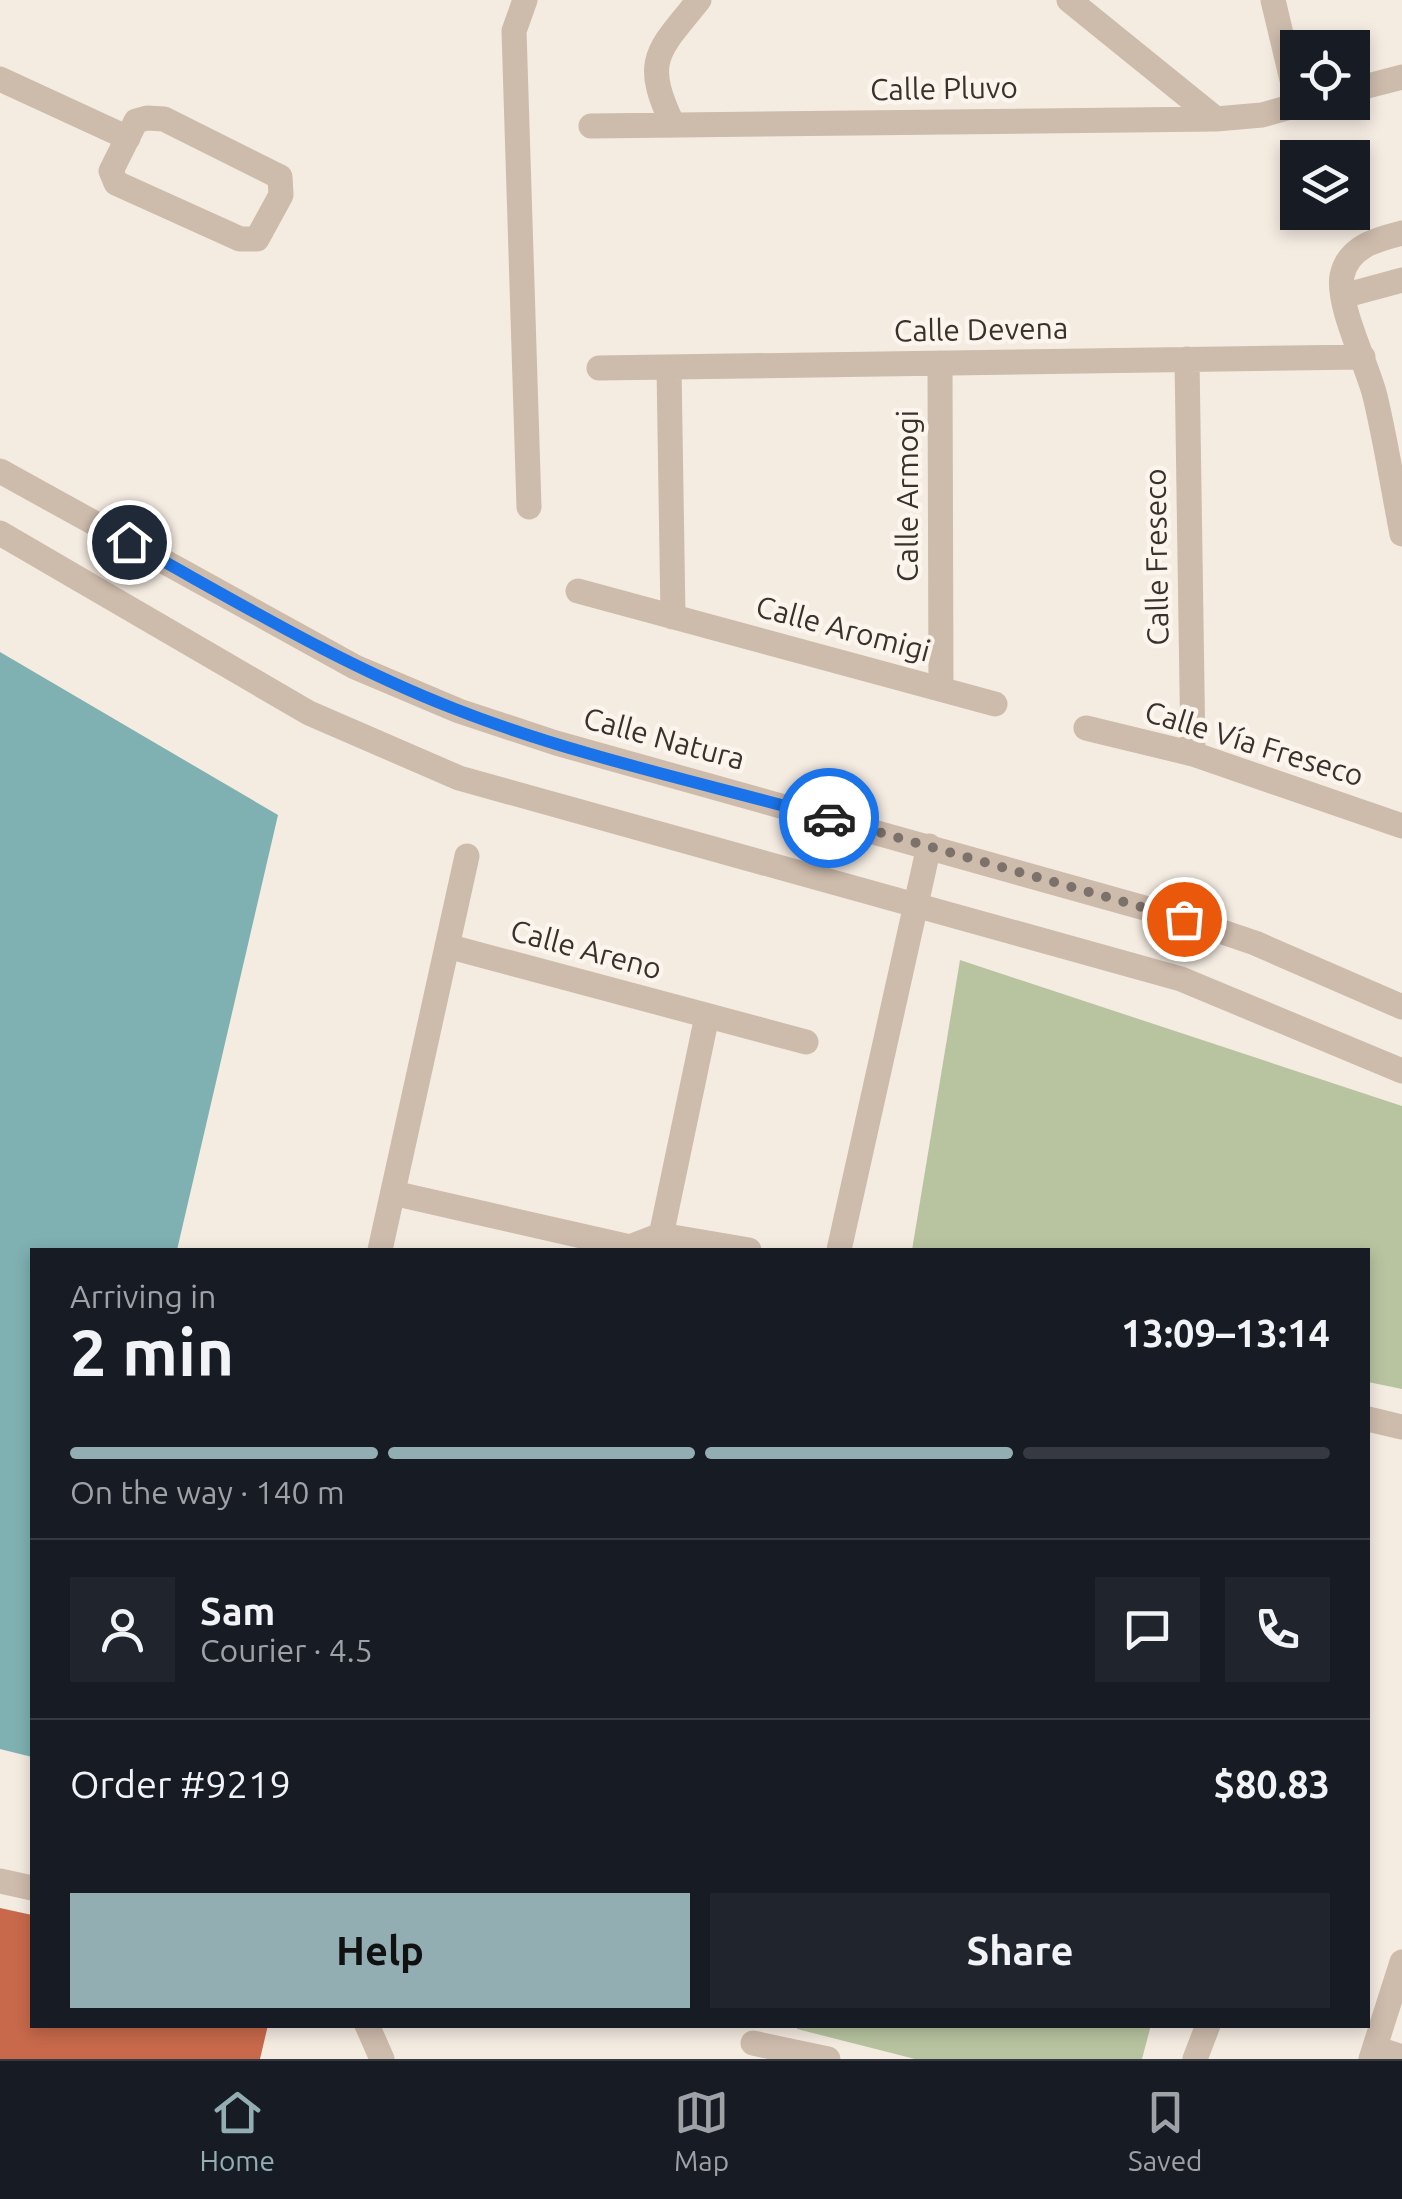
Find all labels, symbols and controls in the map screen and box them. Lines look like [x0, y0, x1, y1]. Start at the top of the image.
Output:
map controls [1280, 30, 1370, 230]
button: locate [1280, 30, 1370, 120]
street label: Calle Pluvo [870, 70, 1018, 106]
button: layers [1280, 140, 1370, 230]
street label: Calle Devena [893, 310, 1068, 348]
street label: Calle Armogi [890, 410, 924, 582]
street label: Calle Freseco [1137, 468, 1175, 646]
pin [87, 500, 172, 585]
icon: home [102, 515, 157, 570]
street label: Calle Aromigi [752, 588, 934, 668]
street label: Calle Vía Freseco [1141, 694, 1368, 792]
street label: Calle Natura [580, 700, 749, 776]
courier [779, 768, 879, 868]
icon: car [802, 791, 857, 846]
pin [1142, 877, 1227, 962]
icon: bag [1157, 892, 1212, 947]
street label: Calle Areno [507, 913, 666, 986]
text: Arriving in [70, 1278, 216, 1314]
text: 13:09–13:14 [1121, 1312, 1330, 1354]
text: 2 min [70, 1315, 234, 1388]
text: On the way · 140 m [70, 1474, 345, 1510]
button: person [70, 1577, 175, 1682]
button: chat [1095, 1577, 1200, 1682]
button: phone [1225, 1577, 1330, 1682]
text: Sam [200, 1590, 275, 1632]
text: Courier · 4.5 [200, 1632, 373, 1668]
text: Order #9219 [70, 1763, 291, 1805]
text: $80.83 [1213, 1763, 1330, 1805]
button: Help [70, 1893, 690, 2008]
button: Share [710, 1893, 1330, 2008]
tab: Home [199, 2085, 275, 2176]
tab: Map [674, 2085, 729, 2176]
tab: Saved [1128, 2085, 1203, 2176]

